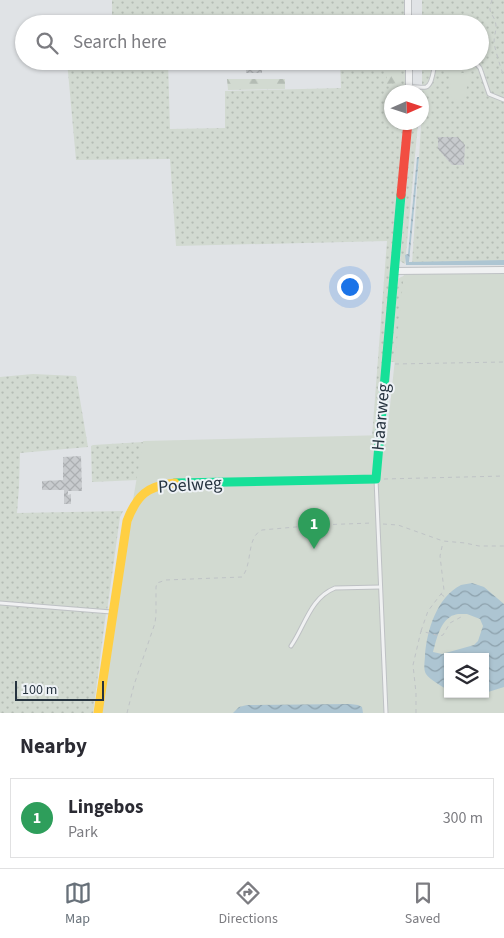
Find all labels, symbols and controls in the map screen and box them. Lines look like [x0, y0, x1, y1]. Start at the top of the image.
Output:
search box [15, 15, 489, 70]
icon: search [33, 29, 61, 57]
text: Search here [73, 29, 167, 56]
north arrow [384, 85, 429, 130]
your location [337, 274, 363, 300]
street label: Haarweg [366, 382, 396, 452]
street label: Poelweg [157, 470, 223, 500]
pin: 1 [298, 508, 330, 549]
map controls [444, 653, 489, 698]
button: layers [444, 653, 489, 698]
scale bar [15, 678, 104, 701]
text: 100 m [22, 680, 57, 700]
text: Nearby [20, 731, 87, 761]
text: Lingebos [68, 794, 143, 821]
text: 1 [33, 807, 41, 829]
text: 300 m [443, 807, 483, 829]
text: Park [68, 821, 98, 843]
tab: Map [64, 879, 92, 929]
tab: Directions [219, 879, 278, 929]
tab: Saved [405, 879, 440, 929]

